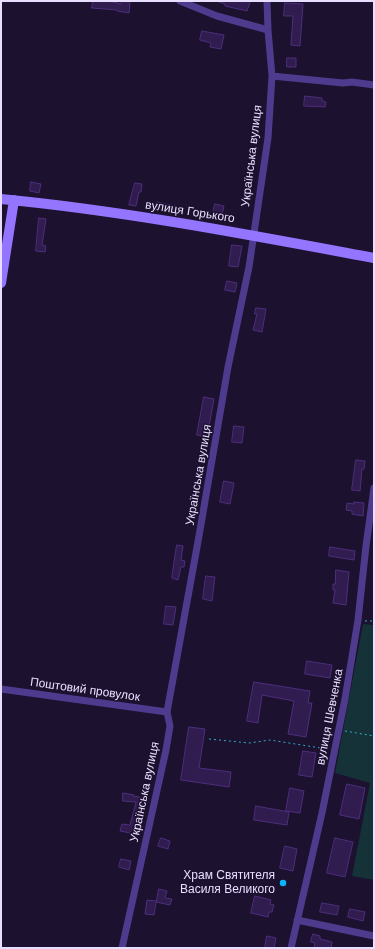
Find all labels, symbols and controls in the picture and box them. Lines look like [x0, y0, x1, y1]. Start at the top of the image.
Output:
street label: Українська вулиця [239, 104, 265, 208]
street label: вулиця Горького [144, 198, 236, 226]
street label: Українська вулиця [183, 423, 215, 527]
street label: вулиця Шевченка [314, 668, 346, 766]
street label: Поштовий провулок [29, 675, 141, 705]
street label: Українська вулиця [127, 740, 163, 844]
place label: Храм Святителя Василя Великого [180, 869, 275, 897]
marker: Храм Святителя Василя Великого [278, 878, 288, 888]

